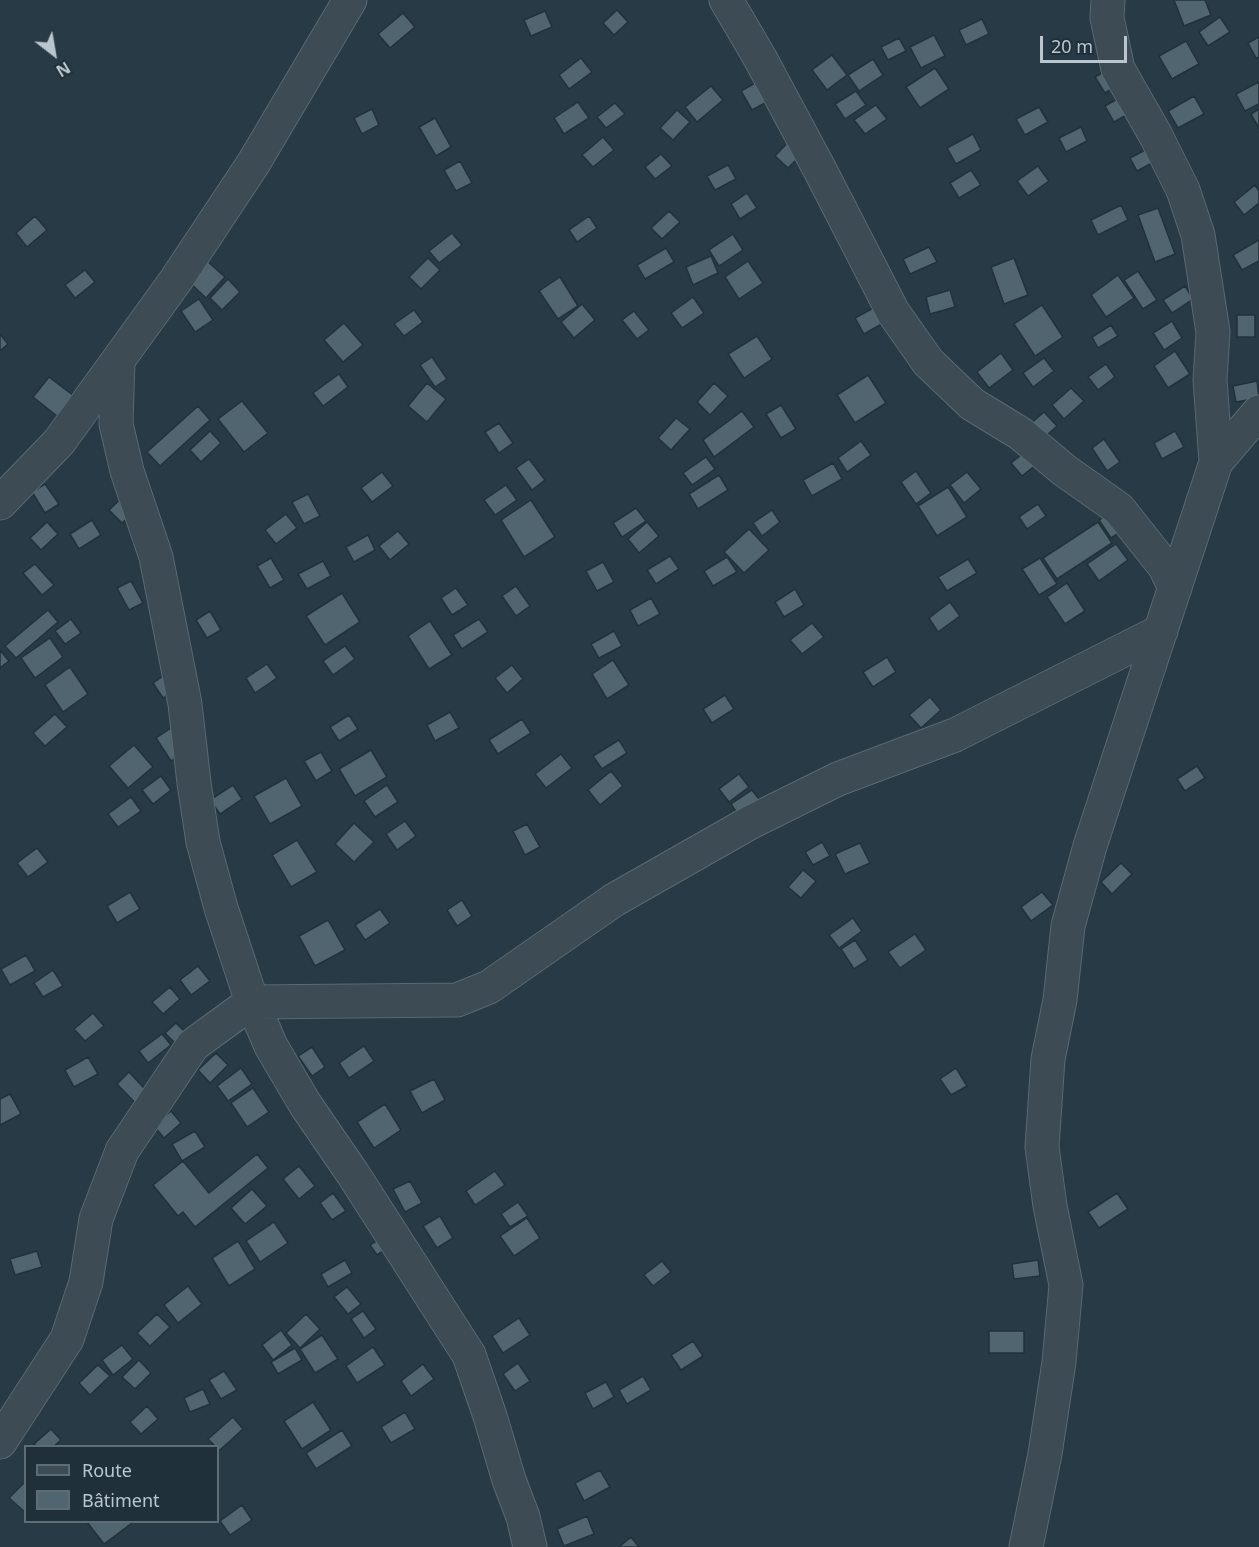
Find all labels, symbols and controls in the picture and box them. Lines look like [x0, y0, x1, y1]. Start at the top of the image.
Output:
north arrow [24, 24, 84, 84]
scale bar [1043, 24, 1130, 62]
text: 20 m [1051, 34, 1093, 58]
text: N [52, 57, 75, 82]
legend [24, 1445, 219, 1523]
text: Route [82, 1458, 132, 1482]
text: Bâtiment [82, 1488, 160, 1512]

